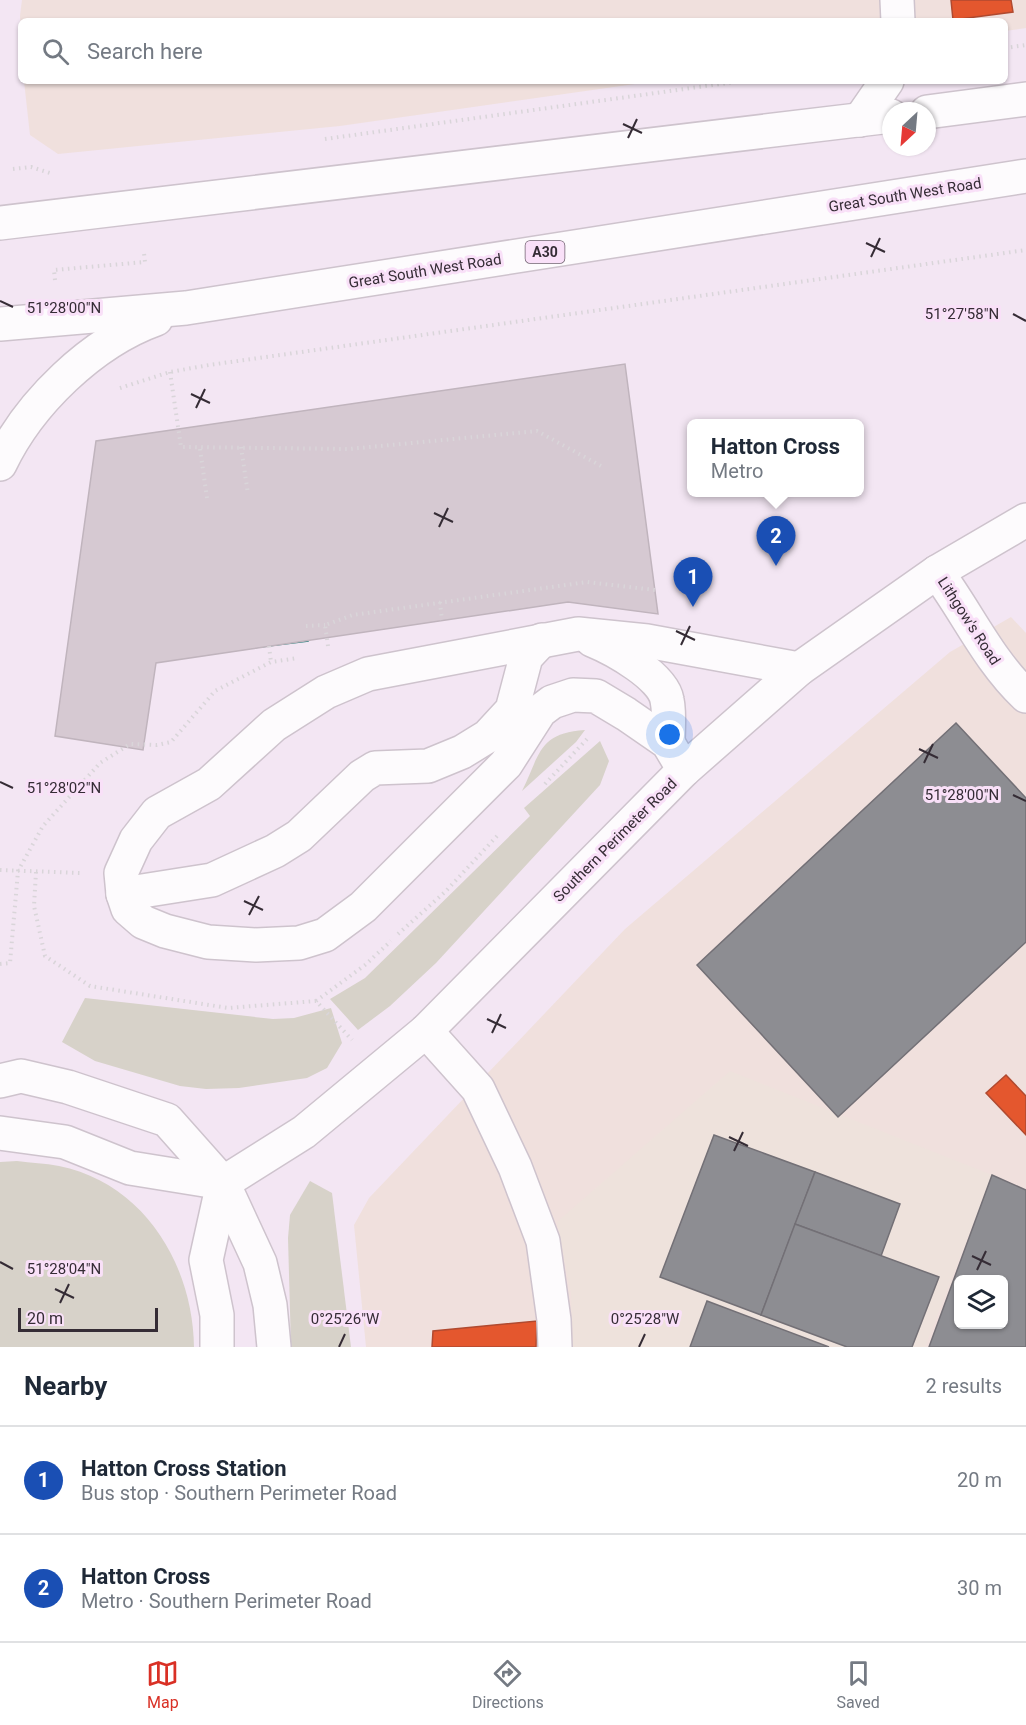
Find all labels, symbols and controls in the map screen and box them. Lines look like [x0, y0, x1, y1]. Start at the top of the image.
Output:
search box [18, 18, 1008, 84]
icon: search [39, 35, 72, 68]
text: Search here [87, 39, 203, 64]
north arrow [882, 102, 936, 156]
street label: Great South West Road [827, 174, 983, 216]
road number: A30 [526, 241, 564, 263]
street label: Great South West Road [347, 250, 503, 292]
text: 51°28'00"N [27, 299, 101, 317]
text: 51°27'58"N [925, 305, 999, 323]
popup [687, 419, 864, 497]
text: Hatton Cross [711, 434, 840, 459]
text: Metro [711, 459, 763, 483]
pin: 2 [756, 516, 796, 566]
pin: 1 [674, 558, 712, 607]
street label: Lithgow's Road [934, 574, 1004, 668]
your location [655, 720, 684, 749]
street label: Southern Perimeter Road [550, 775, 680, 905]
text: 51°28'02"N [27, 779, 101, 797]
text: 51°28'00"N [925, 786, 999, 804]
text: 51°28'04"N [27, 1260, 101, 1278]
map controls [954, 1275, 1008, 1329]
button: layers [954, 1275, 1008, 1329]
scale bar [18, 1305, 158, 1332]
text: 20 m [27, 1309, 63, 1328]
text: 0°25'26"W [311, 1310, 379, 1328]
text: 0°25'28"W [611, 1310, 679, 1328]
text: Nearby [24, 1371, 107, 1401]
text: 2 results [926, 1374, 1002, 1398]
text: Hatton Cross Station [81, 1456, 287, 1481]
text: 1 [38, 1468, 49, 1492]
text: 20 m [957, 1468, 1002, 1492]
text: Bus stop · Southern Perimeter Road [81, 1481, 397, 1505]
text: Hatton Cross [81, 1564, 210, 1589]
text: 2 [38, 1576, 49, 1600]
text: 30 m [957, 1576, 1002, 1600]
text: Metro · Southern Perimeter Road [81, 1589, 372, 1613]
tab: Map [146, 1657, 179, 1712]
tab: Directions [472, 1657, 544, 1712]
tab: Saved [836, 1657, 880, 1712]

